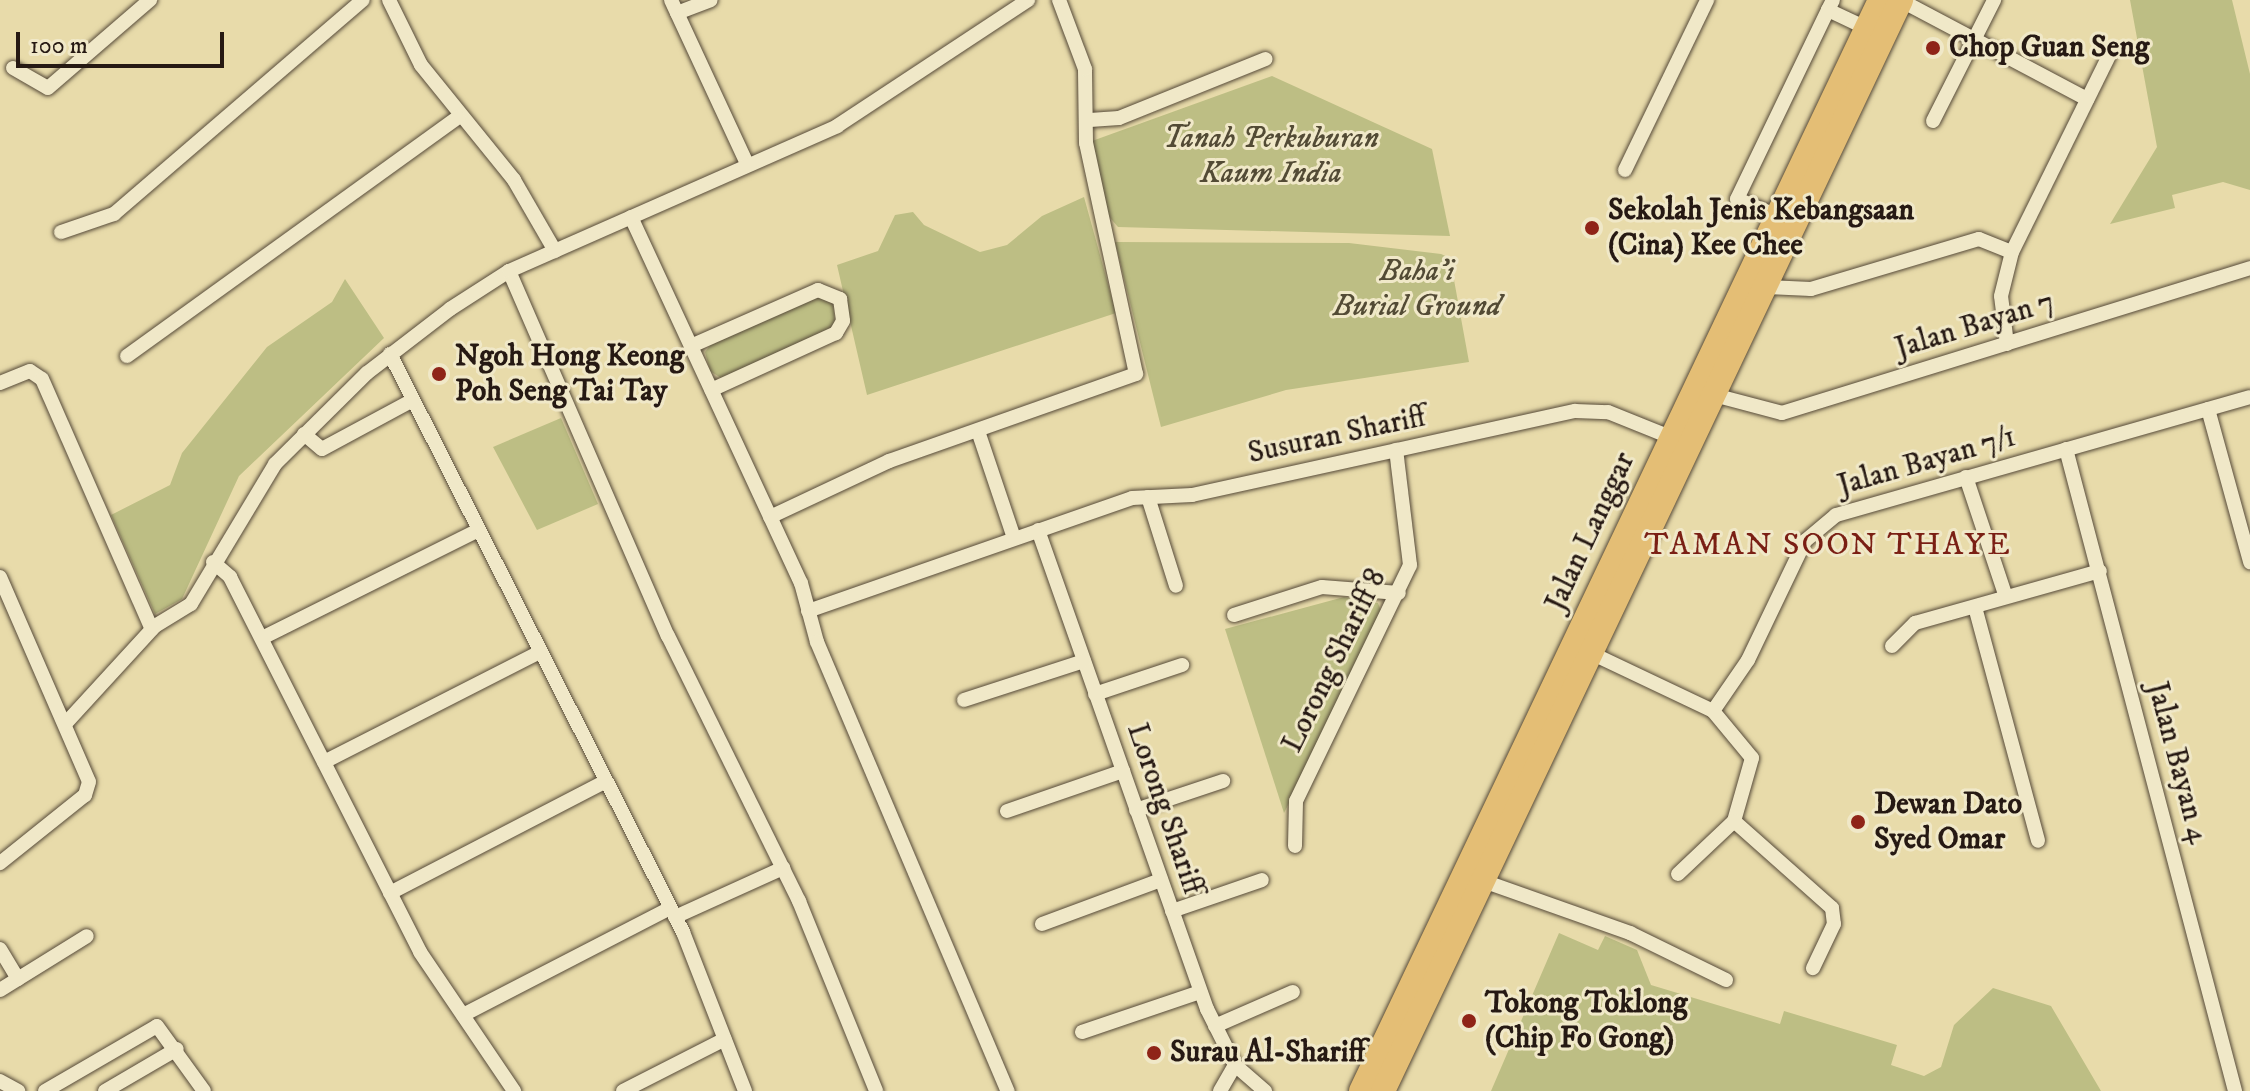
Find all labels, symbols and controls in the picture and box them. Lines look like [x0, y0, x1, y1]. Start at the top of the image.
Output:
scale bar [20, 16, 228, 66]
place label: Chop Guan Seng [1949, 30, 2149, 66]
text: 100 m [30, 31, 88, 61]
marker: Chop Guan Seng [1924, 39, 1942, 57]
park label: Tanah Perkuburan Kaum India [1163, 121, 1379, 192]
place label: Sekolah Jenis Kebangsaan (Cina) Kee Chee [1608, 193, 1914, 264]
marker: Sekolah Jenis Kebangsaan (Cina) Kee Chee [1583, 219, 1601, 237]
park label: Baha'i Burial Ground [1333, 254, 1501, 324]
street label: Jalan Bayan 7 [1891, 285, 2059, 367]
place label: Ngoh Hong Keong Poh Seng Tai Tay [455, 339, 684, 410]
marker: Ngoh Hong Keong Poh Seng Tai Tay [430, 365, 448, 383]
street label: Susuran Shariff [1245, 400, 1429, 472]
street label: Jalan Bayan 7/1 [1834, 419, 2020, 505]
street label: Jalan Langgar [1539, 447, 1643, 617]
district label: TAMAN SOON THAYE [1644, 526, 2012, 564]
street label: Lorong Shariff 8 [1275, 563, 1395, 759]
street label: Jalan Bayan 4 [2138, 678, 2216, 848]
street label: Lorong Shariff [1118, 719, 1210, 899]
place label: Dewan Dato Syed Omar [1874, 787, 2022, 858]
marker: Dewan Dato Syed Omar [1849, 813, 1867, 831]
place label: Tokong Toklong (Chip Fo Gong) [1485, 986, 1688, 1056]
marker: Tokong Toklong (Chip Fo Gong) [1460, 1012, 1478, 1030]
place label: Surau Al-Shariff [1170, 1035, 1365, 1071]
marker: Surau Al-Shariff [1145, 1044, 1163, 1062]

